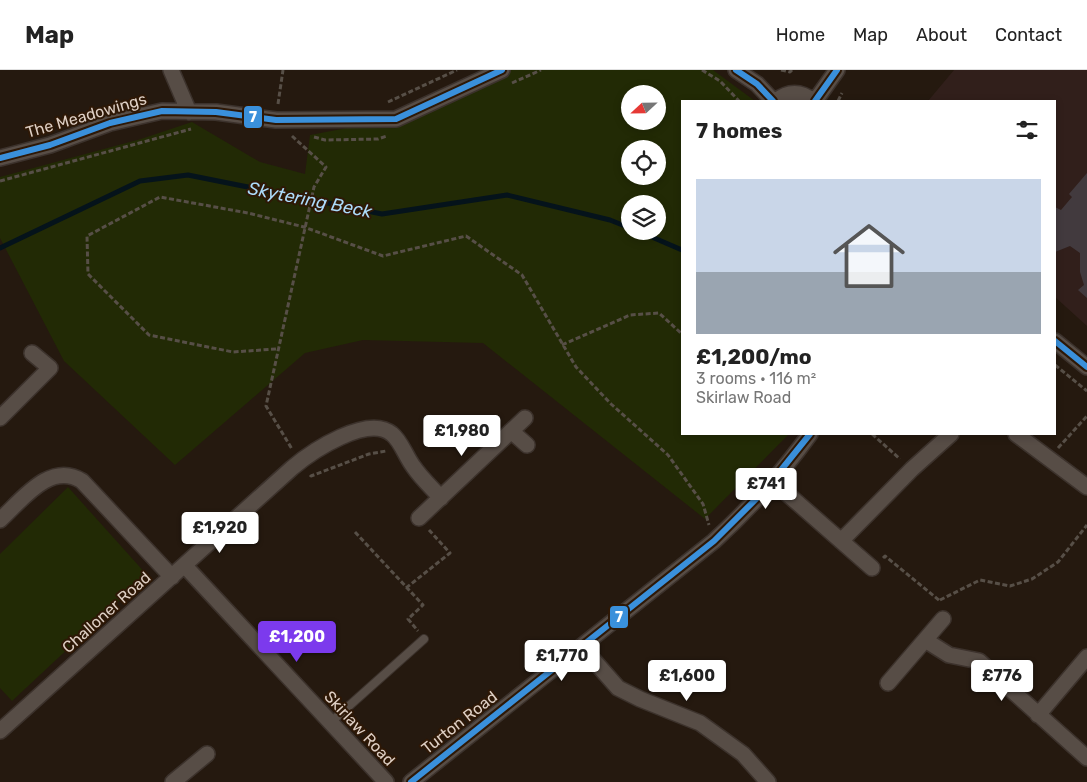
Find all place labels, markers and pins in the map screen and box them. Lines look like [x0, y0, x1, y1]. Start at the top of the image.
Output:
pin: £1,980 [421, 414, 503, 457]
pin: £741 [736, 468, 796, 510]
pin: £1,920 [179, 512, 261, 554]
pin: £1,200 [256, 620, 338, 663]
pin: £1,770 [521, 640, 603, 682]
pin: £1,600 [646, 660, 728, 702]
pin: £776 [972, 660, 1032, 702]

